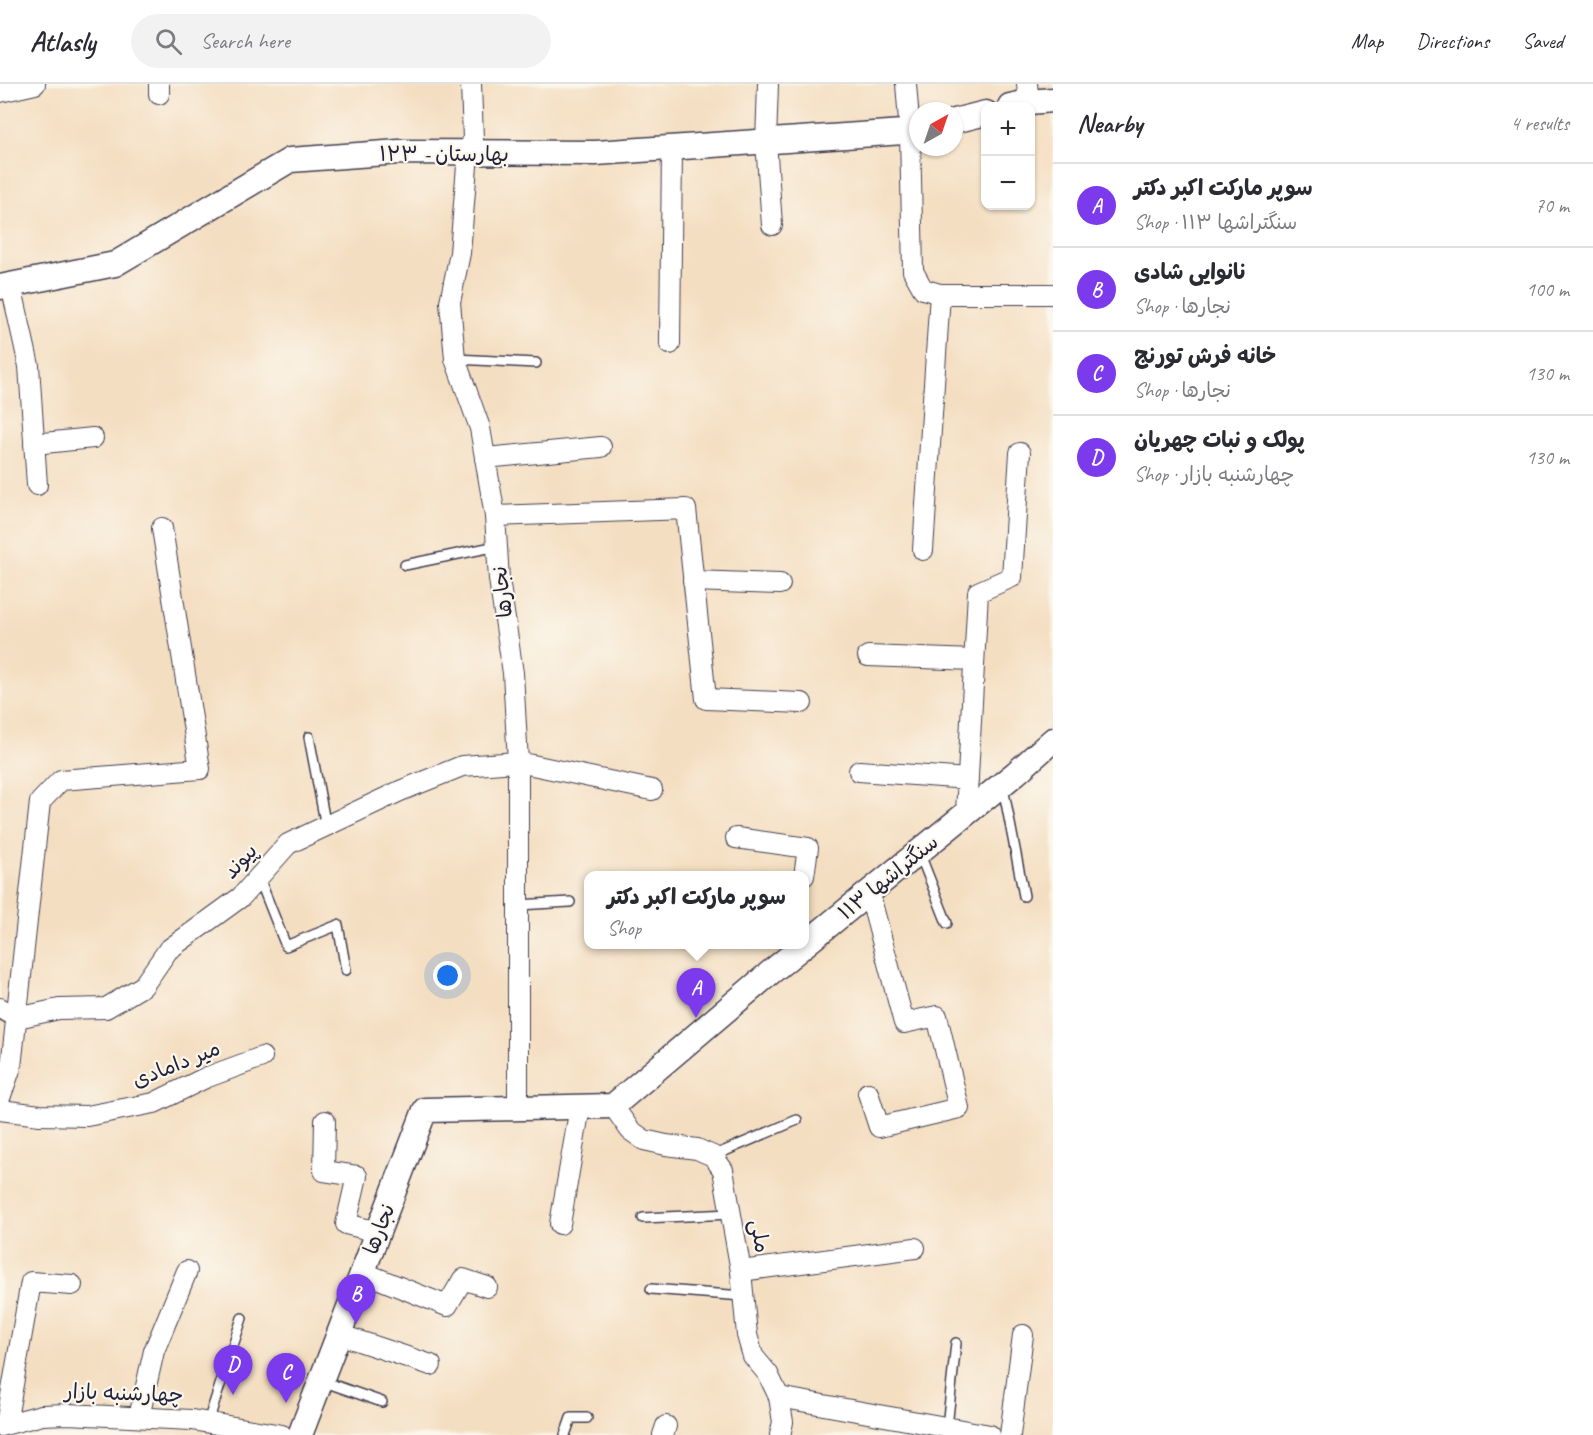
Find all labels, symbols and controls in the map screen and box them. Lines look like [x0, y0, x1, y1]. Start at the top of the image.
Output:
search box [131, 14, 551, 68]
text: Atlasly [30, 24, 95, 59]
icon: search [152, 25, 185, 58]
text: Search here [200, 27, 290, 55]
text: Map [1351, 28, 1383, 54]
text: Directions [1416, 28, 1489, 54]
text: Saved [1522, 28, 1563, 54]
north arrow [909, 102, 963, 156]
map controls [981, 102, 1035, 210]
button: + [981, 102, 1035, 156]
text: Nearby [1077, 107, 1142, 140]
text: 4 results [1510, 111, 1569, 136]
street label: بهارستان - ۱۲۳ [379, 141, 509, 167]
button: − [981, 156, 1035, 210]
text: سوپر مارکت اکبر دکتر [1134, 174, 1313, 202]
text: A [1091, 193, 1102, 218]
text: 70 m [1535, 193, 1569, 218]
text: Shop · سنگتراشها ۱۱۳ [1134, 210, 1297, 235]
text: نانوایی شادی [1134, 258, 1247, 286]
text: B [1091, 277, 1102, 302]
text: 100 m [1526, 277, 1569, 302]
text: Shop · نجارها [1134, 294, 1231, 319]
text: خانه فرش تورنج [1134, 342, 1276, 370]
text: C [1092, 361, 1101, 386]
text: 130 m [1526, 361, 1569, 386]
text: Shop · نجارها [1134, 378, 1231, 403]
text: پولک و نبات چهریان [1134, 426, 1305, 454]
text: D [1091, 445, 1102, 470]
text: 130 m [1526, 445, 1569, 470]
text: Shop · چهارشنبه بازار [1134, 462, 1295, 487]
street label: نجارها [486, 565, 518, 619]
street label: سنگتراشها ۱۱۳ [833, 829, 943, 925]
street label: پیوند [217, 838, 263, 884]
popup [584, 871, 809, 949]
text: سوپر مارکت اکبر دکتر [607, 883, 786, 911]
text: Shop [607, 916, 641, 941]
your location [433, 961, 462, 990]
pin: A [676, 968, 716, 1018]
street label: میر دامادی [128, 1035, 224, 1093]
street label: نجارها [358, 1200, 400, 1258]
street label: ملی [743, 1217, 776, 1255]
pin: B [336, 1274, 376, 1324]
pin: D [214, 1346, 252, 1395]
pin: C [266, 1354, 306, 1403]
street label: چهارشنبه بازار [62, 1378, 184, 1408]

